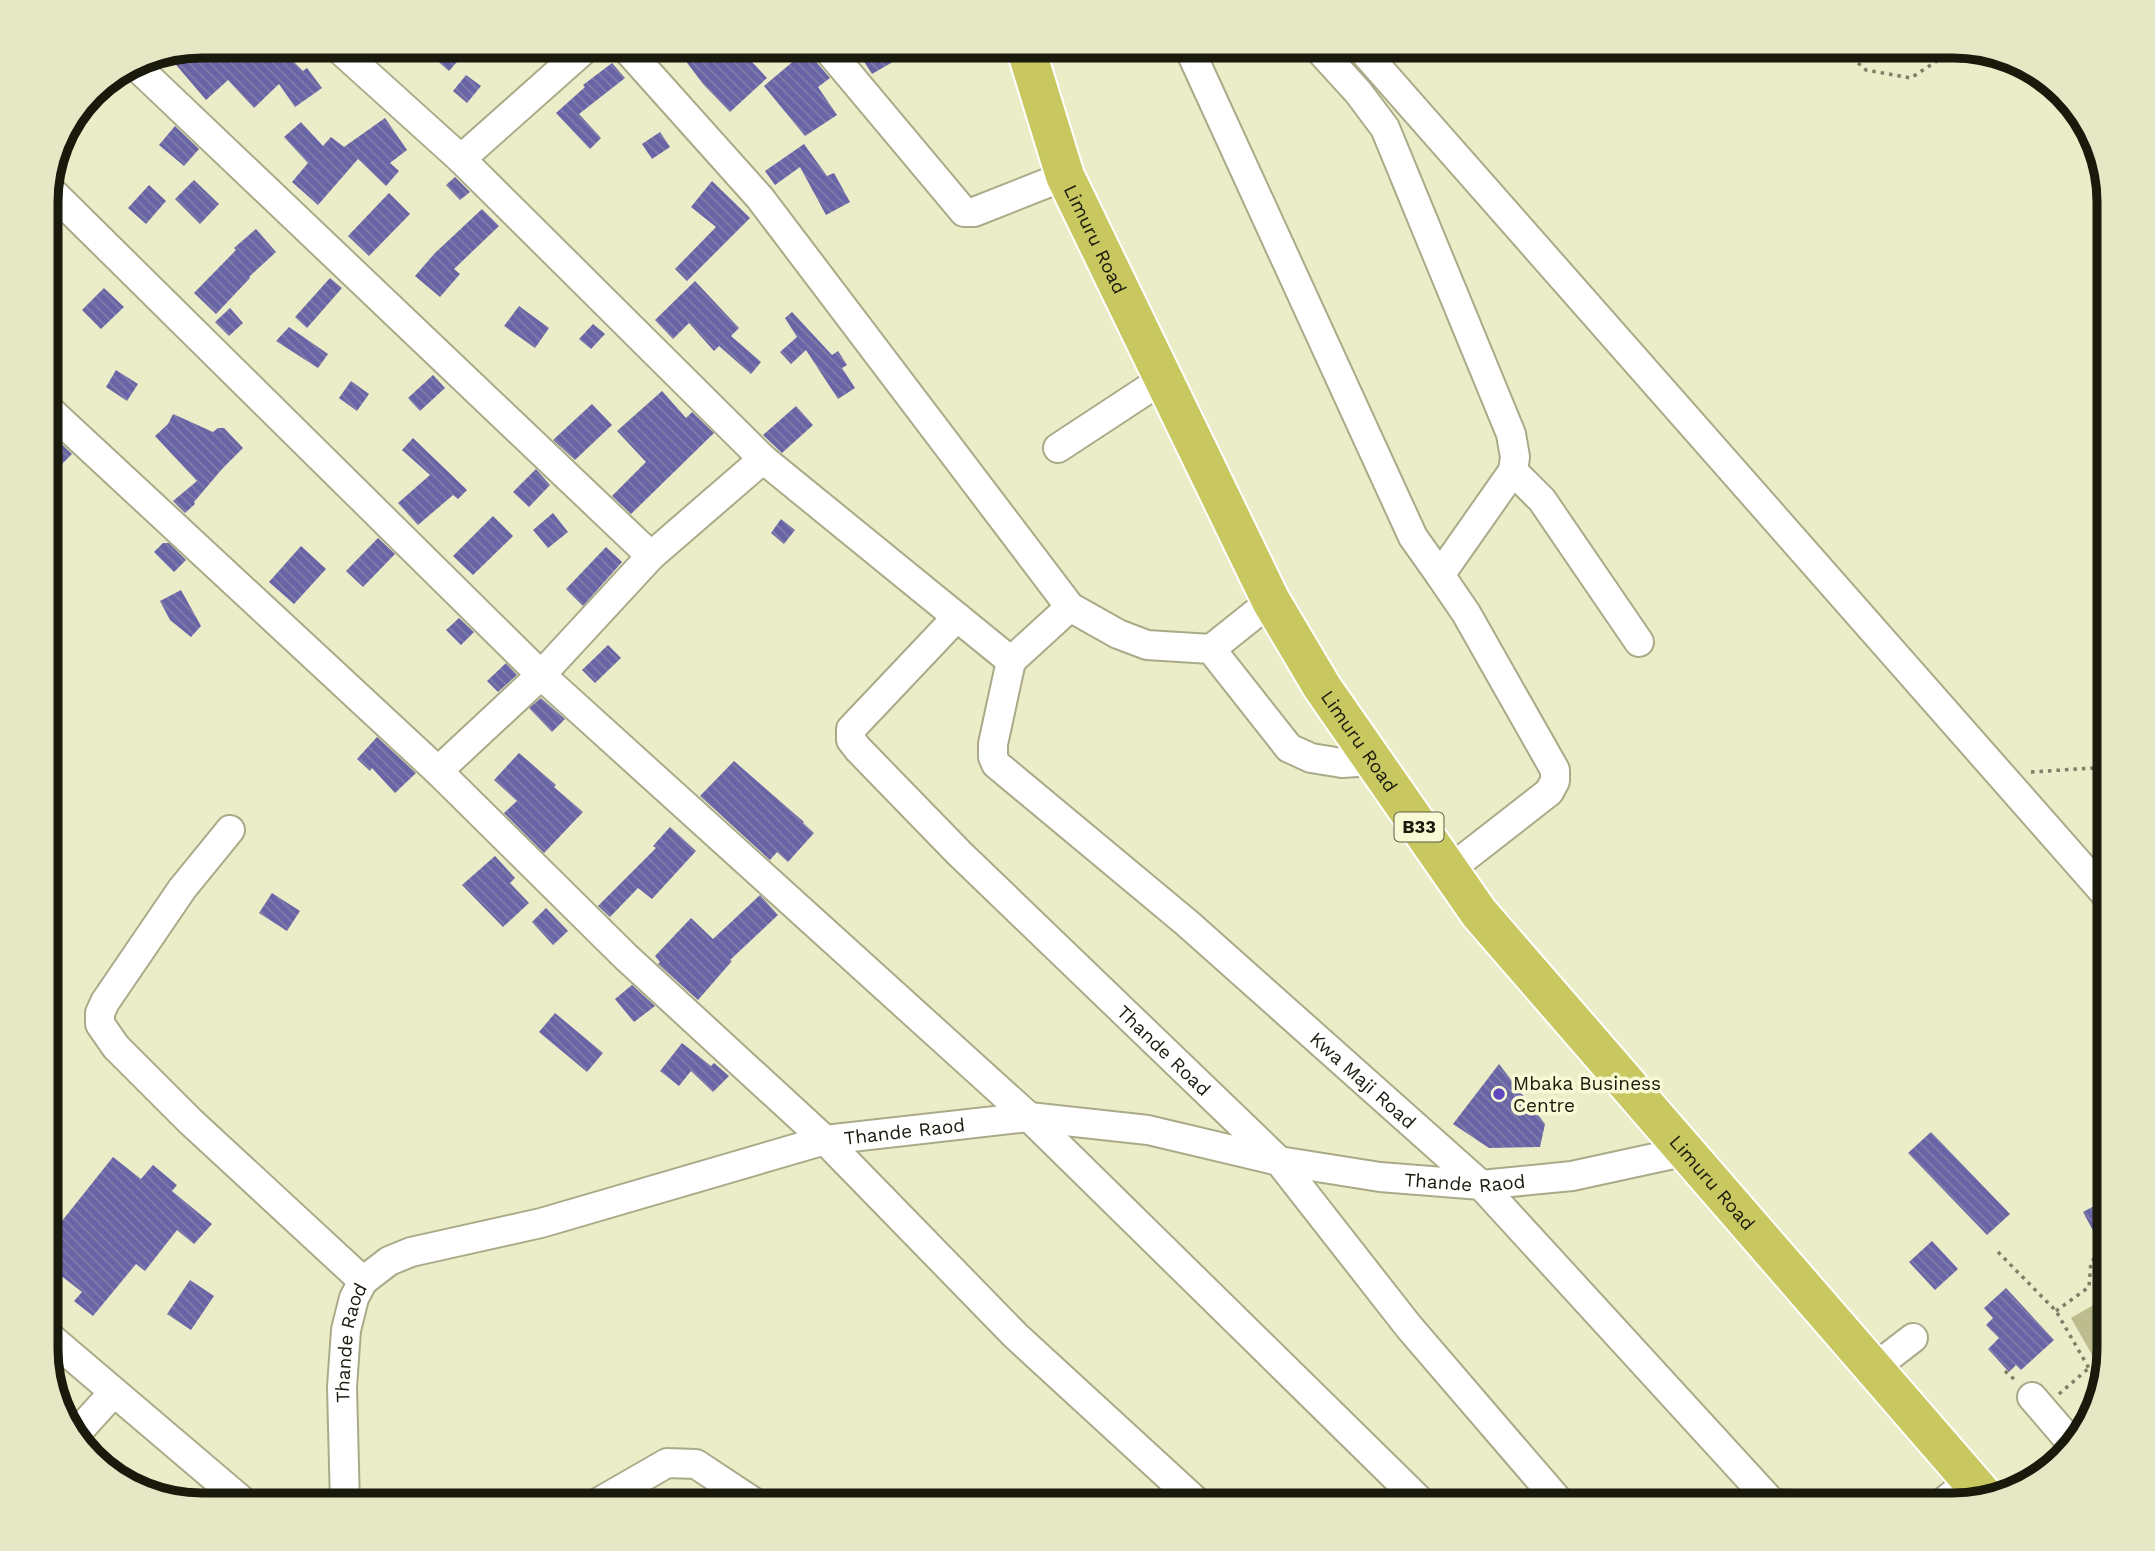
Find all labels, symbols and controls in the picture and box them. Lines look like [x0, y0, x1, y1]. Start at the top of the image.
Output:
street label: Limuru Road [1059, 181, 1131, 298]
street label: Limuru Road [1316, 686, 1402, 797]
road number: B33 [1394, 812, 1444, 842]
street label: Thande Road [1112, 1000, 1215, 1101]
street label: Kwa Maji Road [1305, 1027, 1421, 1134]
place label: Mbaka Business Centre [1513, 1072, 1661, 1117]
marker: Mbaka Business Centre [1491, 1086, 1507, 1102]
street label: Thande Raod [843, 1113, 966, 1150]
street label: Limuru Road [1665, 1130, 1760, 1235]
street label: Thande Raod [1403, 1168, 1526, 1197]
street label: Thande Raod [331, 1279, 372, 1403]

